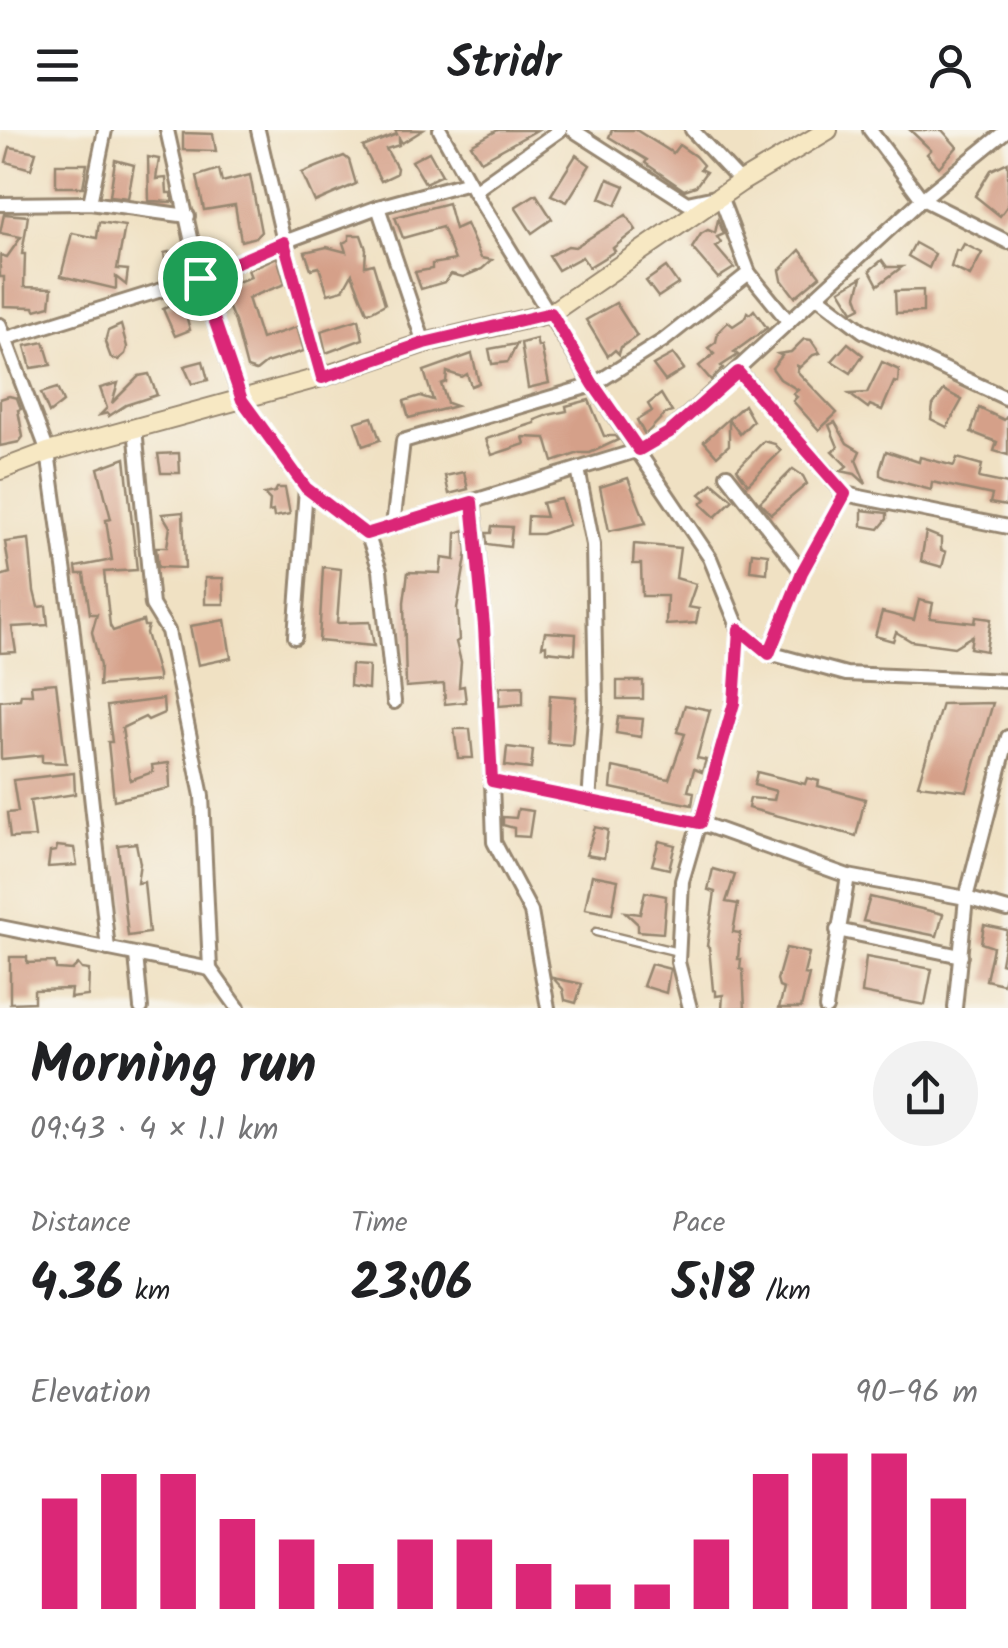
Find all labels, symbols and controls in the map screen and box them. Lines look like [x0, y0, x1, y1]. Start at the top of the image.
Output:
text: Stridr [447, 29, 561, 101]
icon: menu [30, 38, 85, 93]
icon: person [923, 38, 978, 93]
pin [158, 236, 243, 321]
icon: arrive [173, 251, 228, 306]
text: Morning run [30, 1024, 317, 1111]
button: share [873, 1041, 978, 1146]
text: 09:43 · 4 × 1.1 km [30, 1105, 279, 1156]
text: Distance [30, 1201, 131, 1246]
text: Time [351, 1201, 408, 1246]
text: Pace [672, 1201, 725, 1246]
text: 4.36 [30, 1246, 124, 1326]
text: 23:06 [351, 1246, 473, 1326]
text: 5:18 [672, 1246, 754, 1326]
text: km [124, 1269, 170, 1314]
text: /km [754, 1269, 811, 1314]
text: Elevation [30, 1368, 151, 1419]
text: 90–96 m [855, 1368, 978, 1419]

